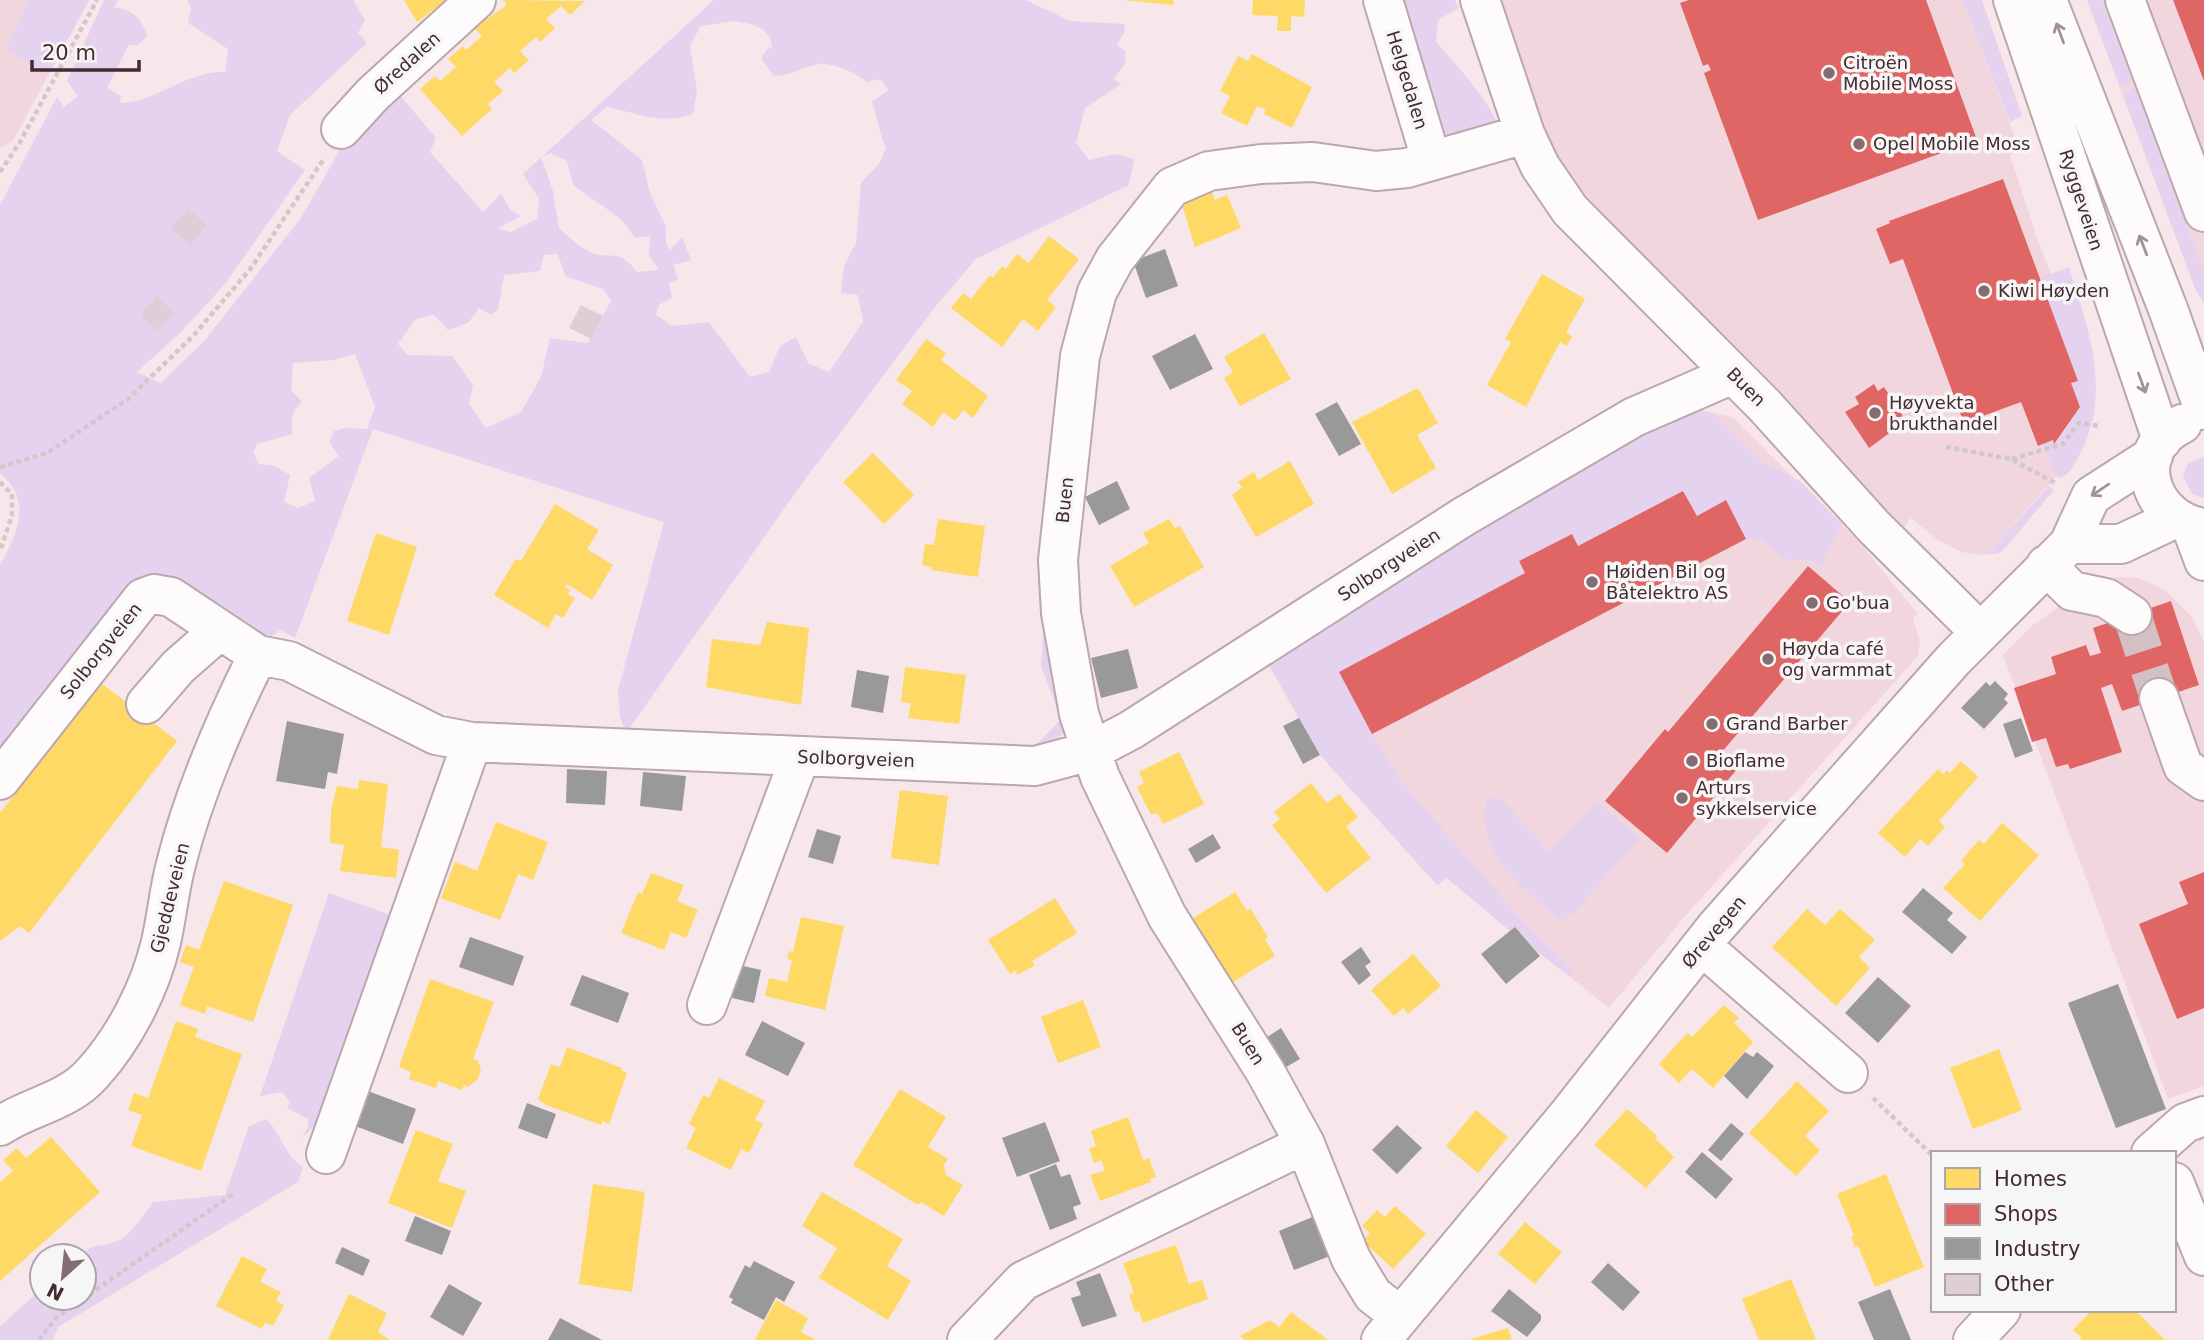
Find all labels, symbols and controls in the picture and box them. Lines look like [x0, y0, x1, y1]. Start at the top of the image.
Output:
one-way arrow [2052, 23, 2065, 45]
street label: Øredalen [369, 27, 444, 98]
scale bar [32, 28, 138, 72]
street label: Helgedalen [1383, 28, 1432, 132]
text: 20 m [42, 41, 96, 65]
place label: Citroën Mobile Moss [1843, 52, 1953, 94]
marker: Citroën Mobile Moss [1821, 65, 1837, 81]
place label: Opel Mobile Moss [1873, 133, 2030, 154]
marker: Opel Mobile Moss [1851, 136, 1867, 152]
street label: Ryggeveien [2055, 147, 2108, 253]
one-way arrow [2136, 235, 2149, 256]
place label: Kiwi Høyden [1998, 280, 2109, 301]
marker: Kiwi Høyden [1976, 283, 1992, 299]
street label: Buen [1723, 363, 1770, 410]
one-way arrow [2137, 371, 2149, 393]
place label: Høyvekta brukthandel [1889, 392, 1998, 434]
marker: Høyvekta brukthandel [1867, 405, 1883, 421]
street label: Buen [1052, 476, 1077, 524]
one-way arrow [2091, 483, 2110, 497]
street label: Solborgveien [1334, 524, 1444, 605]
place label: Høiden Bil og Båtelektro AS [1606, 561, 1729, 603]
marker: Høiden Bil og Båtelektro AS [1584, 574, 1600, 590]
place label: Go'bua [1826, 592, 1890, 613]
marker: Go'bua [1804, 595, 1820, 611]
street label: Solborgveien [55, 598, 146, 703]
place label: Høyda café og varmmat [1782, 638, 1892, 680]
marker: Høyda café og varmmat [1760, 651, 1776, 667]
place label: Grand Barber [1726, 713, 1848, 734]
marker: Grand Barber [1704, 716, 1720, 732]
street label: Solborgveien [797, 746, 915, 771]
place label: Bioflame [1706, 750, 1785, 771]
marker: Bioflame [1684, 753, 1700, 769]
place label: Arturs sykkelservice [1696, 777, 1817, 819]
marker: Arturs sykkelservice [1674, 790, 1690, 806]
street label: Gjeddeveien [146, 840, 193, 955]
street label: Ørevegen [1677, 891, 1750, 972]
street label: Buen [1227, 1019, 1270, 1069]
legend [1931, 1151, 2176, 1312]
text: Homes [1994, 1167, 2067, 1191]
text: Shops [1994, 1202, 2058, 1226]
text: Industry [1994, 1237, 2080, 1261]
north arrow [28, 1242, 98, 1312]
text: Other [1994, 1272, 2054, 1296]
text: N [43, 1279, 67, 1306]

